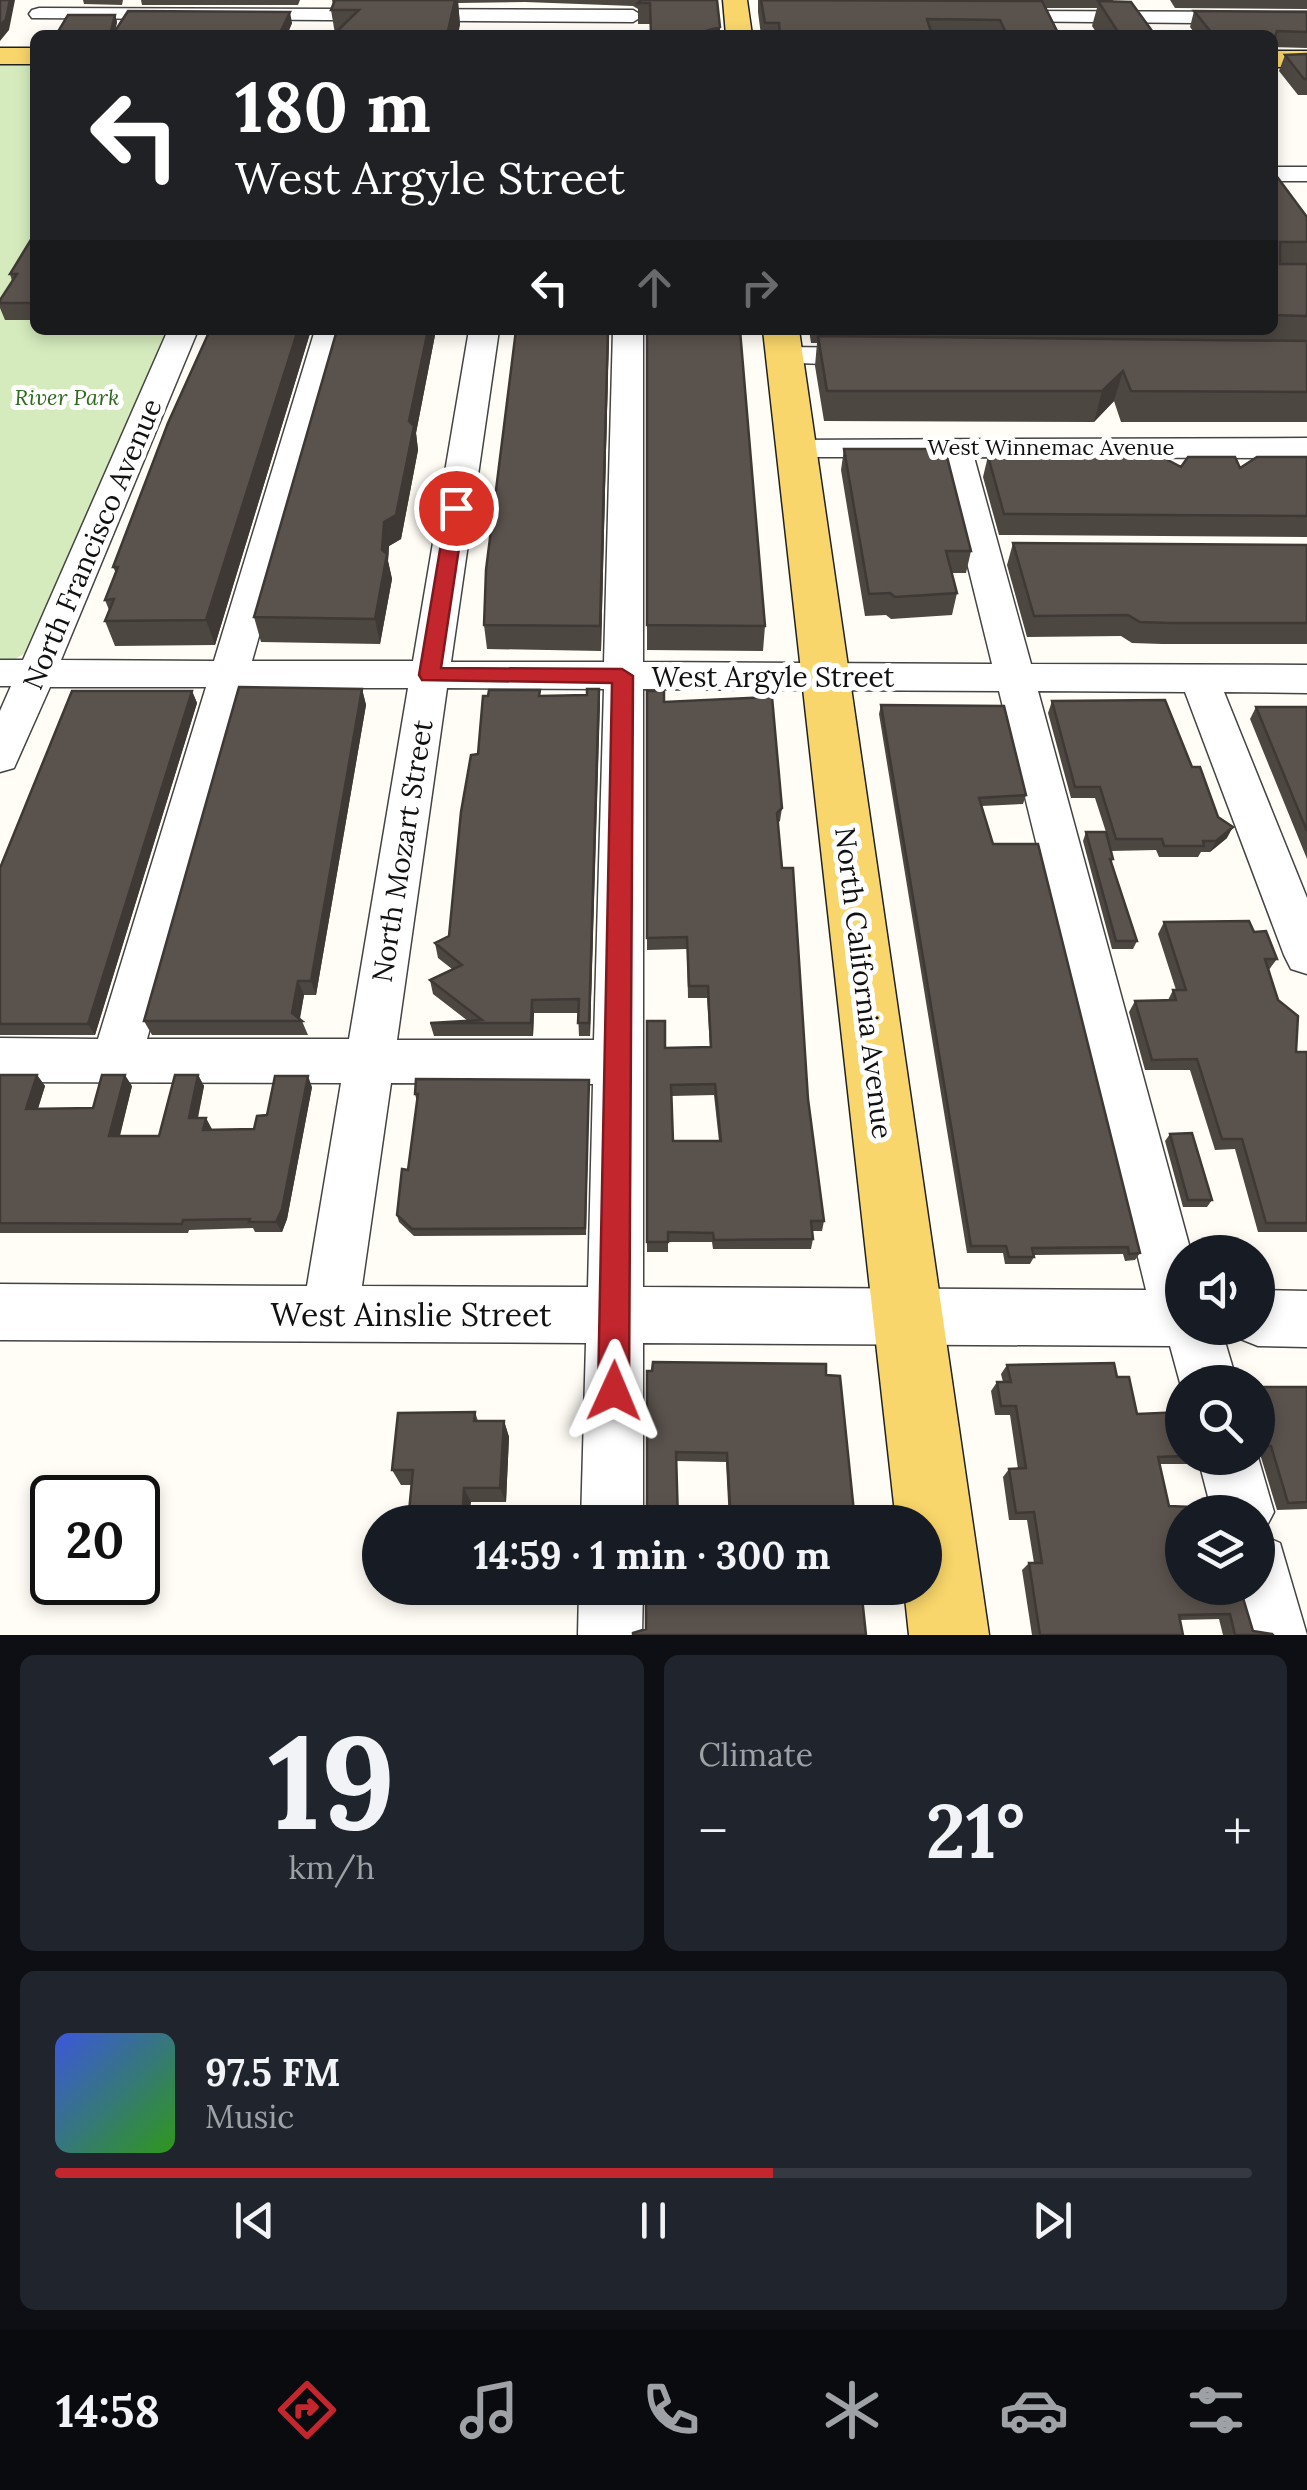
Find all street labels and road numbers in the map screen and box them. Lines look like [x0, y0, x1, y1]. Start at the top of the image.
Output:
street label: North Francisco Avenue [14, 393, 170, 695]
street label: West Winnemac Avenue [928, 433, 1175, 461]
street label: West Argyle Street [652, 659, 895, 695]
street label: North Mozart Street [363, 717, 441, 985]
street label: North California Avenue [827, 825, 901, 1141]
street label: West Ainslie Street [271, 1294, 552, 1335]

